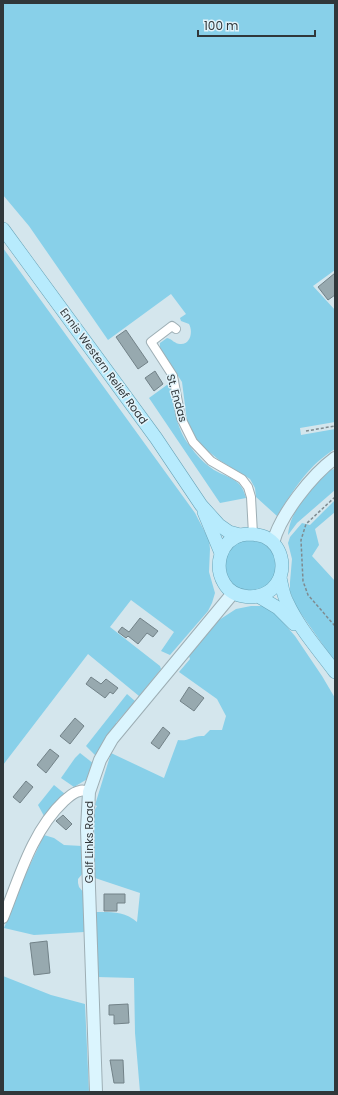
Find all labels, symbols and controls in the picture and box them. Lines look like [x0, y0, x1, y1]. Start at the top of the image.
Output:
scale bar [198, 12, 315, 38]
text: 100 m [204, 17, 238, 34]
street label: Ennis Western Relief Road [56, 305, 152, 427]
street label: St. Endas [163, 372, 192, 424]
street label: Golf Links Road [81, 801, 97, 883]

